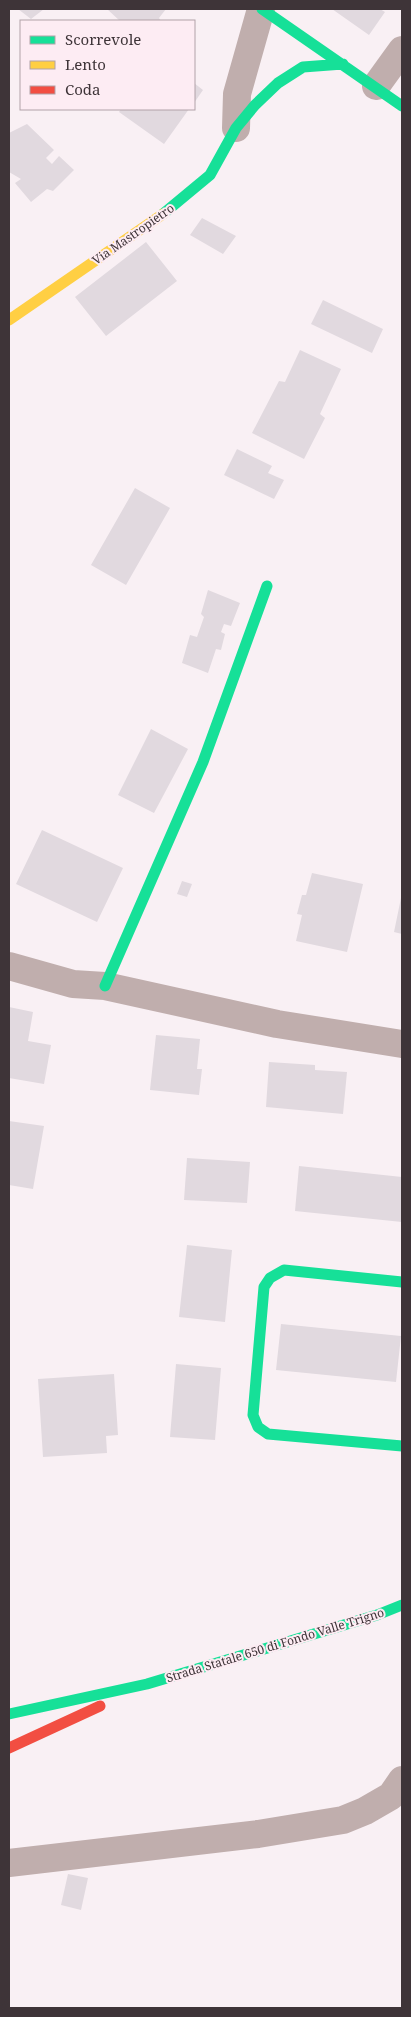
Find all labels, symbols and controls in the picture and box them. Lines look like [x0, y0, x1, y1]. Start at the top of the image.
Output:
legend [20, 20, 195, 110]
text: Scorrevole [65, 29, 141, 49]
text: Lento [65, 54, 106, 74]
text: Coda [65, 79, 101, 99]
street label: Via Mastropietro [89, 199, 177, 269]
street label: Strada Statale 650 di Fondo Valle Trigno [164, 1604, 386, 1686]

